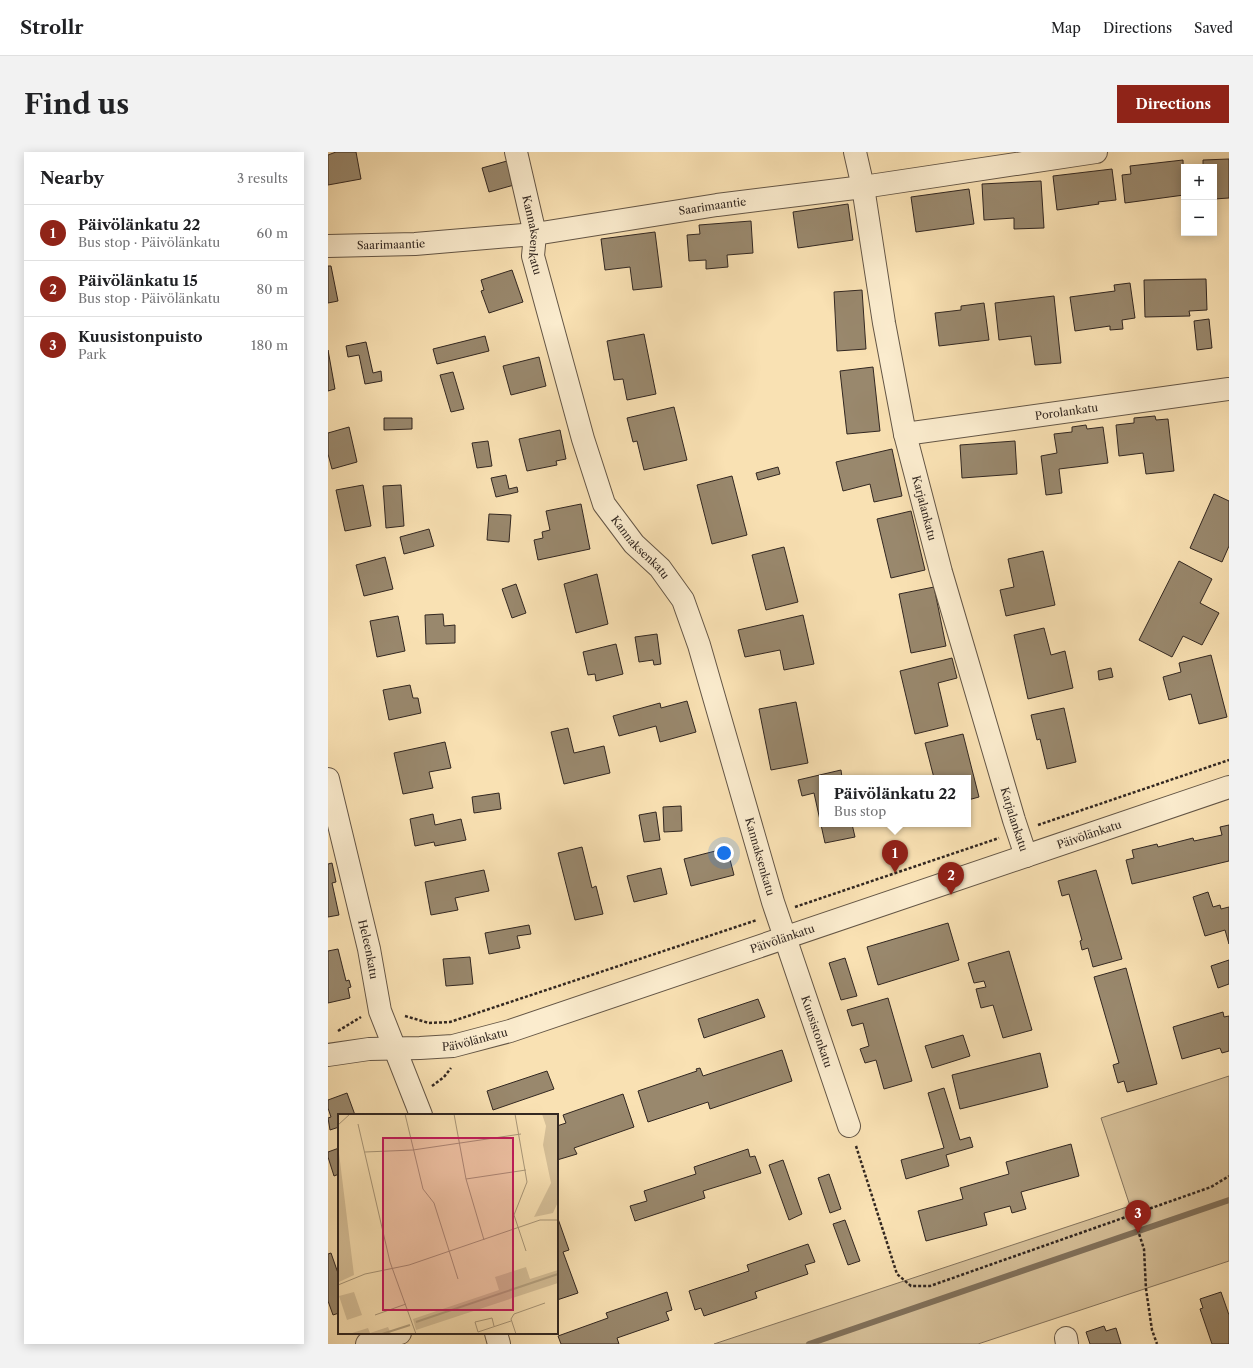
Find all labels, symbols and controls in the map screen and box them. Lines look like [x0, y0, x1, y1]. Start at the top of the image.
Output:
text: Strollr [20, 16, 84, 39]
text: Map [1051, 19, 1081, 37]
text: Directions [1103, 19, 1172, 37]
text: Saved [1194, 19, 1233, 37]
button: Directions [1117, 85, 1229, 123]
text: Find us [24, 87, 129, 121]
map controls [1181, 164, 1217, 236]
button: + [1181, 164, 1217, 200]
text: Nearby [40, 168, 104, 188]
text: 3 results [237, 170, 288, 186]
street label: Kannaksenkatu [519, 194, 545, 277]
street label: Saarimaantie [677, 194, 747, 218]
button: − [1181, 200, 1217, 236]
text: Päivölänkatu 22 [78, 215, 200, 234]
text: 1 [50, 225, 56, 241]
text: 60 m [257, 225, 288, 241]
text: Bus stop · Päivölänkatu [78, 234, 220, 250]
street label: Saarimaantie [357, 236, 426, 252]
text: Päivölänkatu 15 [78, 271, 198, 290]
text: 2 [49, 281, 57, 297]
text: 80 m [256, 281, 288, 297]
text: Bus stop · Päivölänkatu [78, 290, 220, 306]
text: Kuusistonpuisto [78, 327, 202, 346]
text: 3 [49, 337, 57, 353]
text: 180 m [251, 337, 288, 353]
text: Park [78, 346, 106, 362]
street label: Porolankatu [1034, 400, 1099, 423]
street label: Karjalankatu [909, 474, 940, 542]
street label: Kannaksenkatu [608, 513, 673, 582]
popup [819, 775, 971, 827]
text: Päivölänkatu 22 [834, 784, 956, 803]
street label: Karjalankatu [998, 785, 1031, 853]
text: Bus stop [834, 803, 886, 819]
street label: Kannaksenkatu [742, 816, 778, 898]
street label: Päivölänkatu [1055, 817, 1123, 852]
pin: 1 [882, 840, 908, 873]
your location [714, 843, 734, 863]
pin: 2 [938, 862, 964, 895]
street label: Heleenkatu [355, 918, 381, 980]
street label: Päivölänkatu [748, 921, 817, 956]
street label: Kuusistonkatu [798, 994, 836, 1070]
street label: Päivölänkatu [442, 1025, 509, 1054]
inset map [338, 1114, 558, 1334]
pin: 3 [1125, 1200, 1151, 1233]

